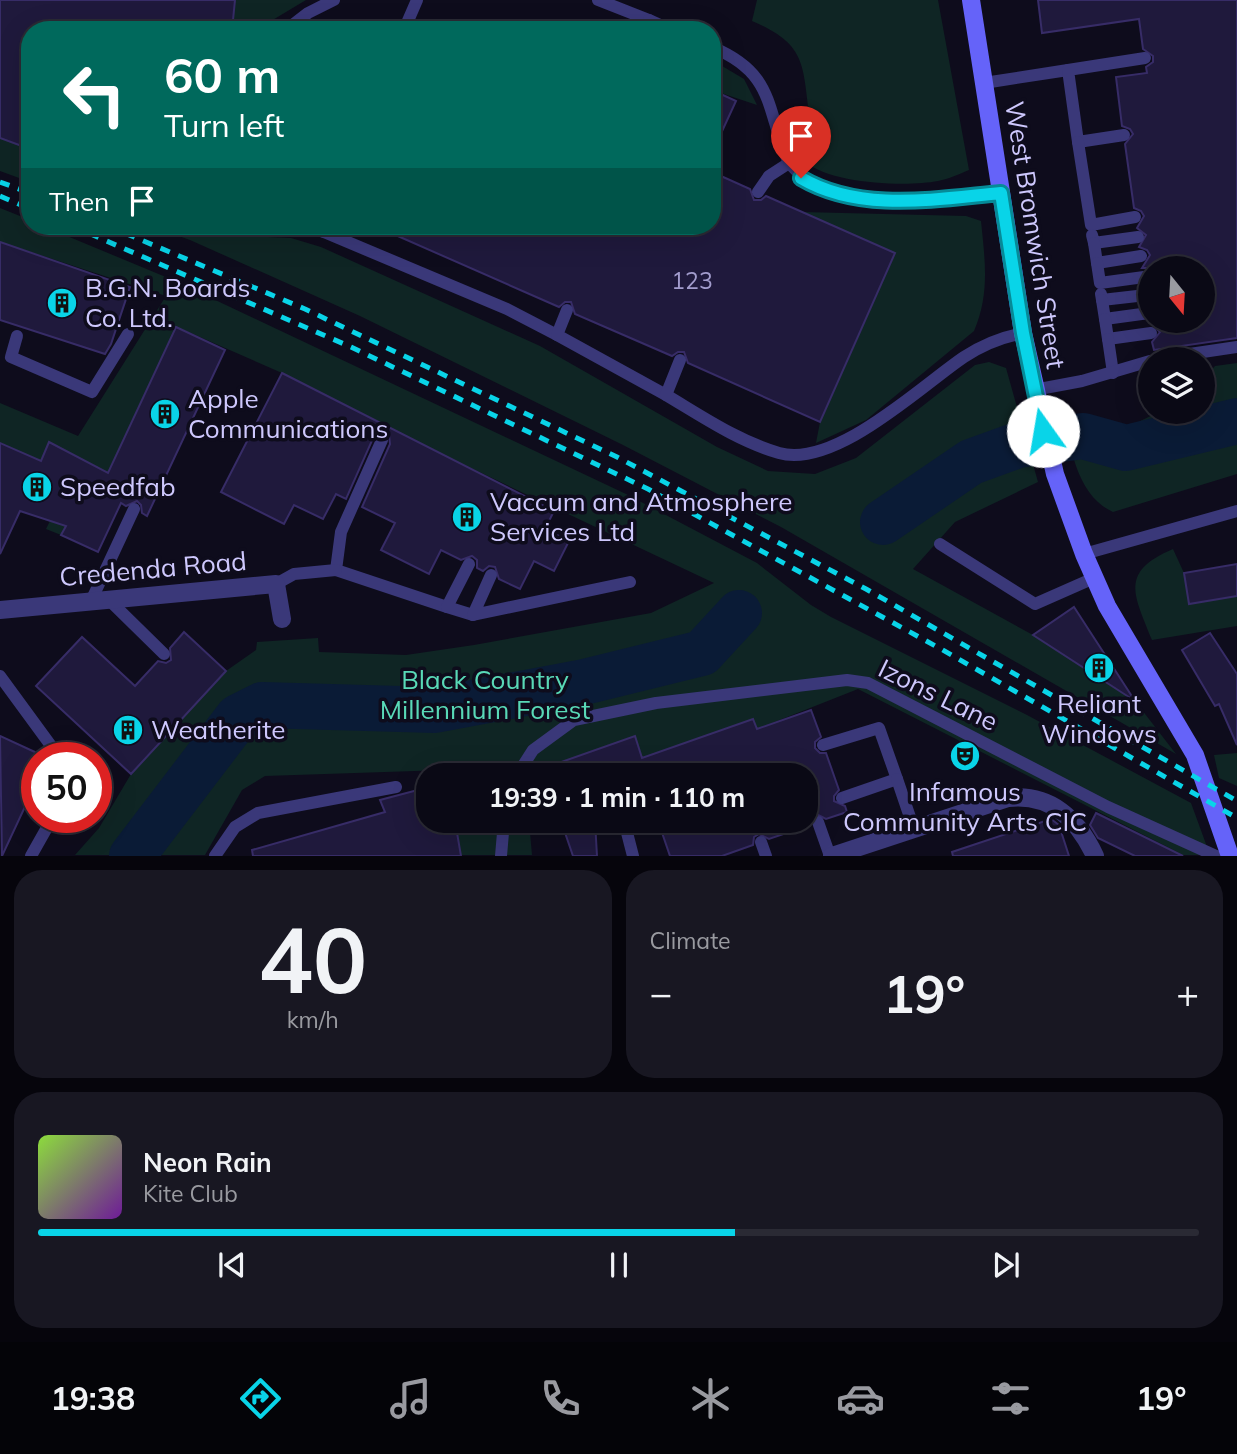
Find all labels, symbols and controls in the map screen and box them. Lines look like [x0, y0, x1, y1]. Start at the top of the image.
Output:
text: 60 m [164, 44, 280, 105]
icon: left [49, 49, 140, 140]
street label: West Bromwich Street [998, 99, 1073, 371]
text: Turn left [164, 105, 284, 145]
pin [771, 106, 831, 178]
icon: arrive [782, 117, 820, 155]
icon: arrive [123, 182, 161, 220]
text: Then [49, 185, 109, 218]
north arrow [1138, 256, 1214, 332]
map controls [1138, 256, 1215, 424]
house number: 123 [671, 266, 713, 295]
place label: B.G.N. Boards Co. Ltd. [85, 271, 250, 334]
building icon: B.G.N. Boards Co. Ltd. [45, 286, 79, 320]
button: layers [1138, 347, 1215, 424]
place label: Apple Communications [188, 382, 388, 445]
position arrow [1006, 394, 1080, 468]
building icon: Apple Communications [148, 397, 182, 431]
building icon: Speedfab [20, 470, 54, 504]
place label: Speedfab [60, 470, 176, 503]
place label: Vaccum and Atmosphere Services Ltd [490, 485, 792, 548]
building icon: Vaccum and Atmosphere Services Ltd [450, 500, 484, 534]
street label: Credenda Road [58, 544, 248, 593]
street label: Izons Lane [873, 651, 1003, 738]
building icon: Reliant Windows [1082, 651, 1116, 685]
park label: Black Country Millennium Forest [380, 663, 590, 726]
place label: Reliant Windows [1041, 687, 1157, 750]
building icon: Weatherite [111, 713, 145, 747]
place label: Weatherite [151, 713, 285, 746]
theatre icon: Infamous Community Arts CIC [948, 739, 982, 773]
speed limit sign: 50 [21, 742, 112, 833]
place label: Infamous Community Arts CIC [843, 775, 1087, 838]
text: 19:39 · 1 min · 110 m [489, 781, 745, 814]
text: 40 [258, 902, 367, 1016]
text: Climate [650, 926, 731, 955]
text: 19° [883, 961, 965, 1026]
text: − [650, 969, 672, 1017]
text: + [1176, 969, 1199, 1017]
text: km/h [287, 1005, 339, 1034]
text: Neon Rain [143, 1146, 272, 1179]
text: Kite Club [143, 1179, 238, 1208]
icon: previous [213, 1246, 251, 1284]
icon: pause [600, 1246, 638, 1284]
icon: next [987, 1246, 1025, 1284]
icon: directions [236, 1374, 285, 1423]
icon: music [386, 1374, 435, 1423]
icon: phone [536, 1374, 585, 1423]
icon: climate [686, 1374, 735, 1423]
icon: car [836, 1374, 885, 1423]
icon: filters [986, 1374, 1035, 1423]
text: 19:38 [50, 1378, 135, 1418]
text: 19° [1136, 1378, 1186, 1418]

